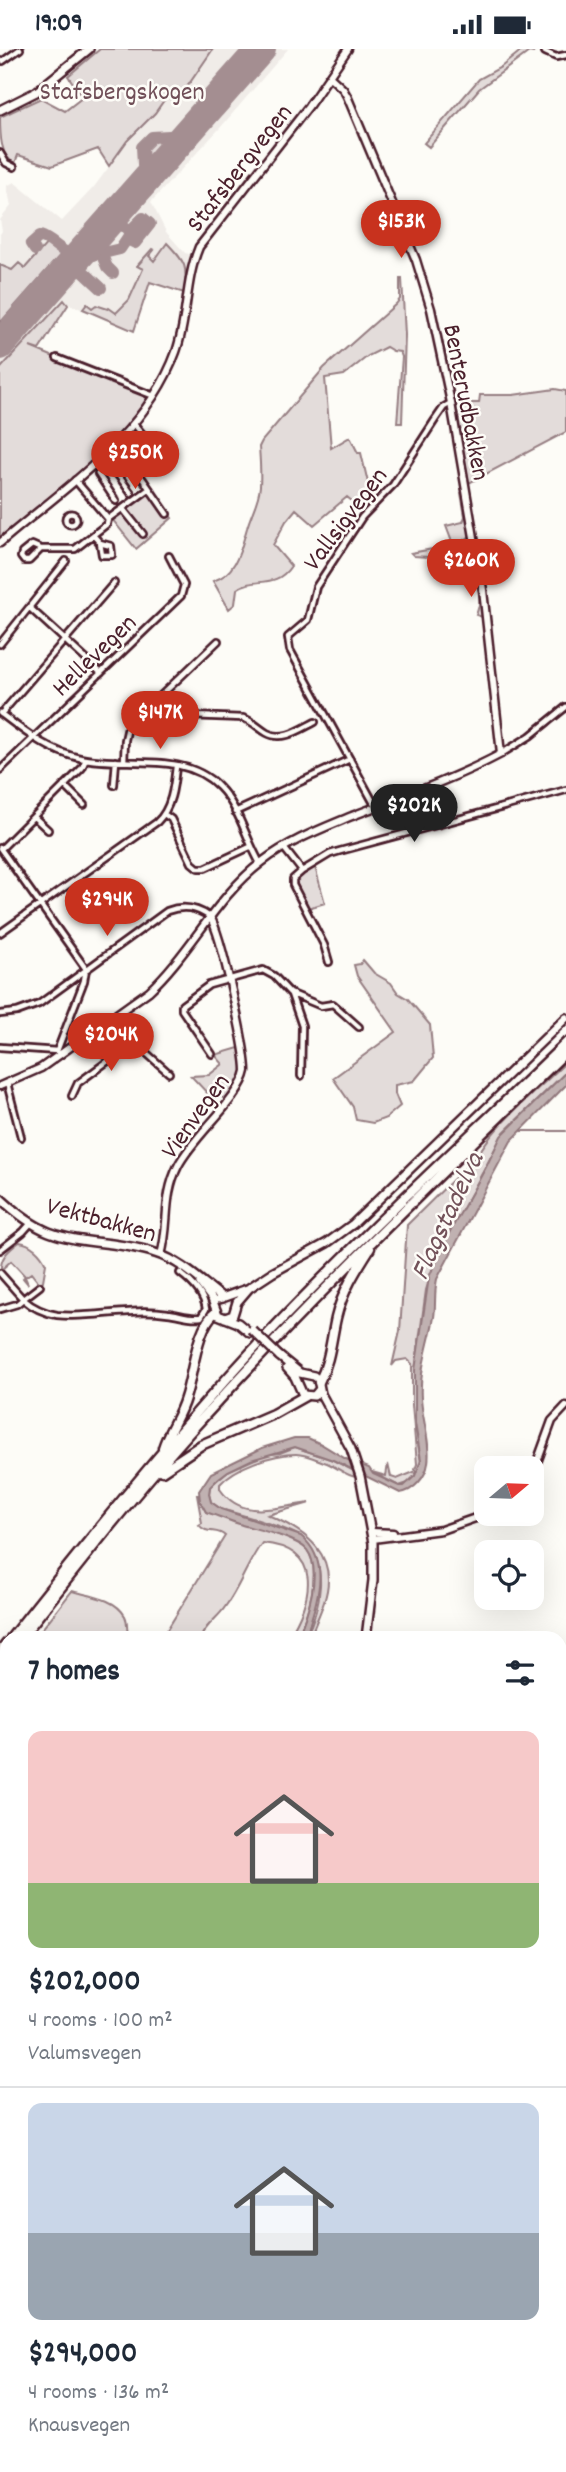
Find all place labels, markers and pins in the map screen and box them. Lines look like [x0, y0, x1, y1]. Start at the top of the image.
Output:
pin: $153K [352, 201, 450, 260]
pin: $250K [86, 431, 184, 491]
pin: $260K [422, 539, 520, 599]
pin: $147K [111, 691, 209, 751]
pin: $202K [365, 785, 463, 844]
pin: $294K [58, 879, 156, 938]
pin: $204K [62, 1013, 160, 1073]

